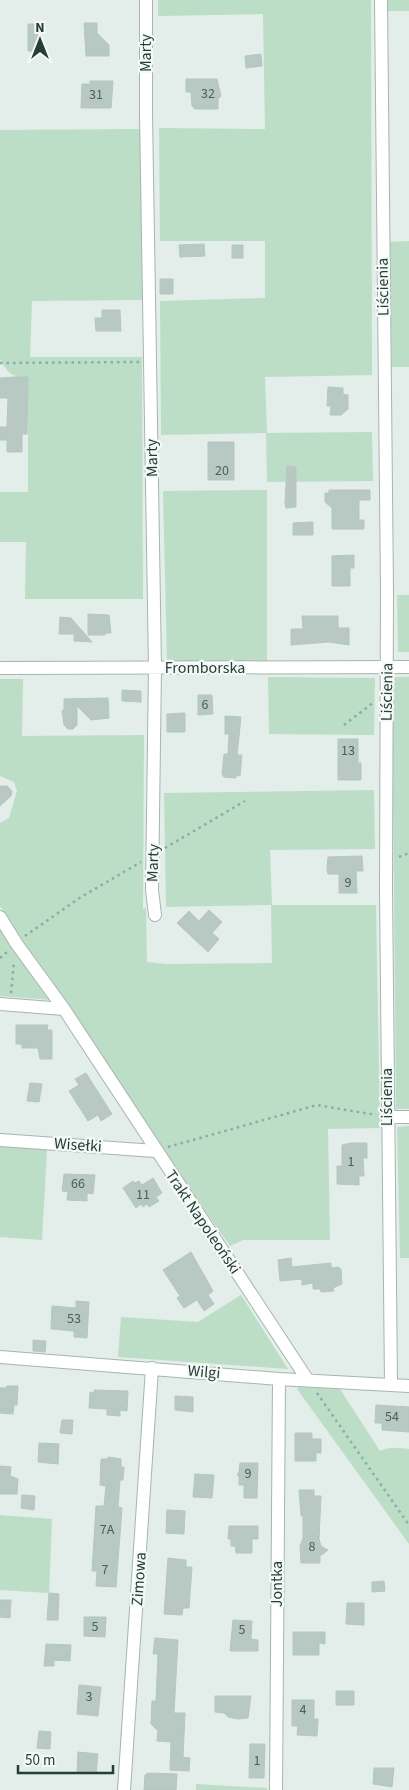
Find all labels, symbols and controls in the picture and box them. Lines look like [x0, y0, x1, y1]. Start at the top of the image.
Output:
north arrow [15, 15, 65, 65]
text: N [35, 18, 45, 38]
street label: Marty [135, 33, 157, 72]
house number: 32 [201, 84, 215, 104]
house number: 31 [89, 85, 103, 105]
street label: Liścienia [371, 258, 395, 316]
street label: Marty [141, 438, 163, 477]
house number: 20 [215, 461, 229, 481]
street label: Fromborska [165, 657, 245, 679]
street label: Liścienia [375, 663, 399, 721]
house number: 6 [202, 695, 209, 715]
house number: 13 [341, 741, 355, 761]
street label: Marty [141, 843, 165, 882]
house number: 9 [345, 873, 352, 893]
street label: Liścienia [376, 1068, 398, 1126]
street label: Wisełki [53, 1132, 103, 1158]
house number: 1 [348, 1152, 355, 1172]
street label: Trakt Napoleoński [160, 1166, 246, 1278]
house number: 66 [71, 1174, 85, 1194]
house number: 11 [136, 1185, 150, 1205]
house number: 53 [67, 1309, 81, 1329]
street label: Wilgi [187, 1360, 221, 1384]
house number: 54 [385, 1407, 399, 1427]
house number: 9 [245, 1464, 252, 1484]
house number: 7A [100, 1520, 115, 1540]
house number: 8 [309, 1537, 316, 1557]
street label: Zimowa [126, 1551, 152, 1607]
house number: 7 [102, 1560, 109, 1580]
street label: Jontka [266, 1561, 288, 1607]
house number: 5 [92, 1617, 99, 1637]
house number: 5 [239, 1620, 246, 1640]
house number: 3 [86, 1687, 93, 1707]
house number: 4 [300, 1700, 307, 1720]
scale bar [18, 1742, 112, 1774]
text: 50 m [25, 1750, 55, 1771]
house number: 1 [254, 1751, 261, 1771]

